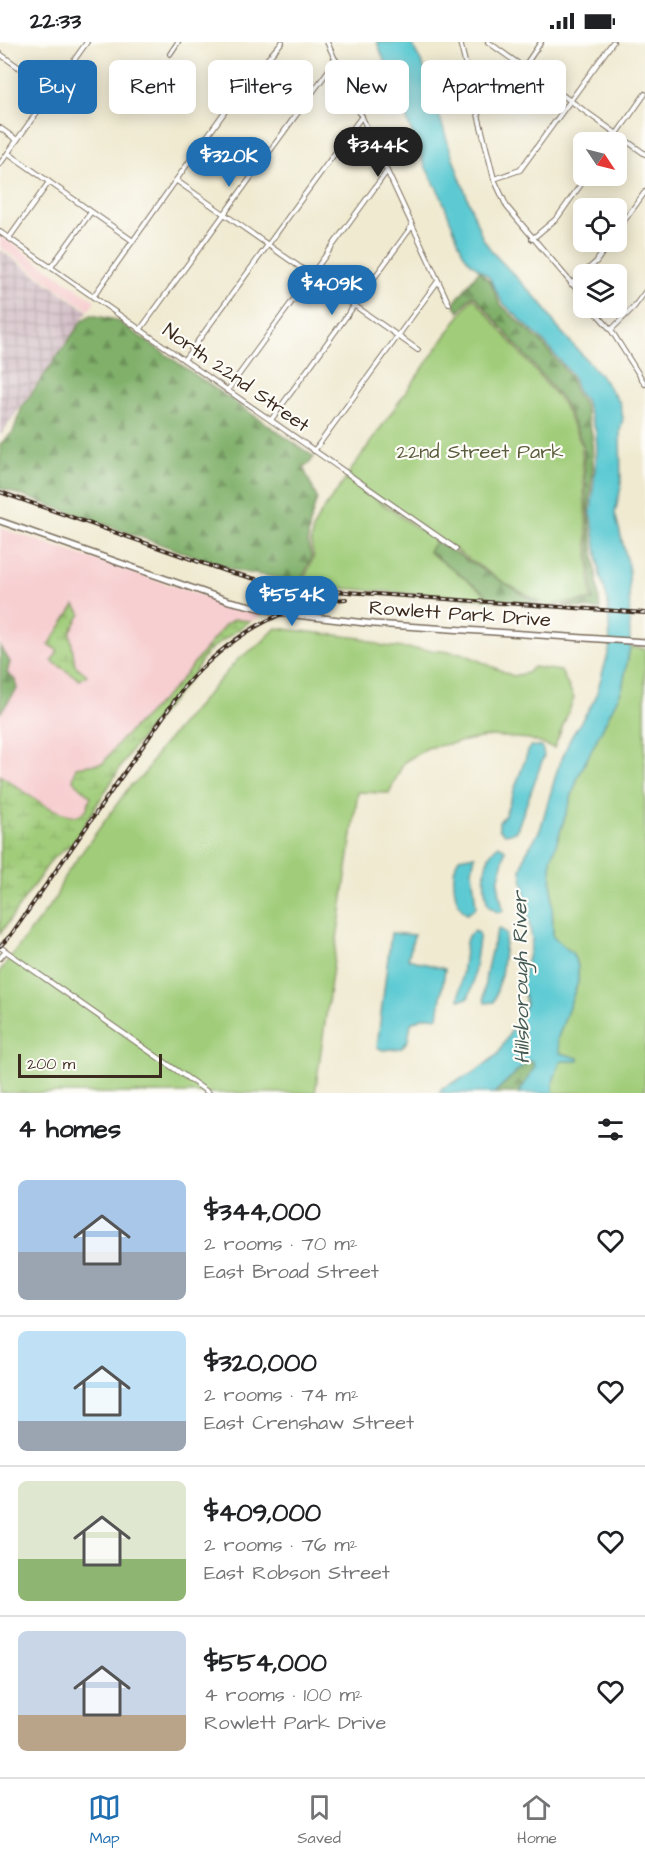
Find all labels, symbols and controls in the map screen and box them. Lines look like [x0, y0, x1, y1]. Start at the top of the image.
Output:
text: 22:33 [30, 6, 81, 37]
chip: Buy [18, 60, 97, 114]
chip: Rent [109, 60, 196, 114]
chip: Filters [208, 60, 313, 114]
chip: New [325, 60, 409, 114]
chip: Apartment [421, 60, 566, 114]
pin: $344K [336, 127, 420, 178]
text: $344K [348, 132, 408, 160]
north arrow [573, 132, 627, 186]
map controls [573, 132, 627, 318]
pin: $320K [187, 137, 271, 188]
text: $320K [200, 142, 258, 170]
button: locate [573, 198, 627, 252]
button: layers [573, 264, 627, 318]
pin: $409K [290, 265, 374, 316]
text: $409K [302, 270, 362, 298]
street label: North 22nd Street [157, 317, 315, 439]
park label: 22nd Street Park [396, 438, 564, 466]
pin: $554K [250, 576, 334, 627]
text: $554K [259, 581, 325, 609]
street label: Rowlett Park Drive [368, 594, 552, 634]
water label: Hillsborough River [505, 889, 538, 1064]
scale bar [18, 1051, 162, 1078]
text: 200 m [27, 1053, 75, 1075]
text: 4 homes [18, 1111, 121, 1147]
icon: filters [594, 1113, 627, 1146]
text: $344,000 [204, 1194, 321, 1230]
icon: home [66, 1204, 138, 1276]
icon: heart [594, 1224, 627, 1257]
text: 2 rooms · 70 m² [204, 1230, 357, 1258]
text: East Broad Street [204, 1258, 379, 1286]
text: $320,000 [204, 1345, 317, 1381]
icon: home [66, 1355, 138, 1427]
icon: heart [594, 1375, 627, 1408]
text: 2 rooms · 74 m² [204, 1381, 358, 1409]
text: East Crenshaw Street [204, 1409, 414, 1437]
text: $409,000 [204, 1495, 321, 1531]
icon: home [66, 1505, 138, 1577]
icon: heart [594, 1525, 627, 1558]
text: 2 rooms · 76 m² [204, 1531, 357, 1559]
text: East Robson Street [204, 1559, 390, 1587]
text: $554,000 [204, 1645, 327, 1681]
icon: home [66, 1655, 138, 1727]
icon: heart [594, 1675, 627, 1708]
text: 4 rooms · 100 m² [204, 1681, 362, 1709]
text: Rowlett Park Drive [204, 1709, 386, 1737]
tab: Map [88, 1791, 121, 1849]
tab: Saved [297, 1791, 341, 1849]
tab: Home [517, 1791, 557, 1849]

